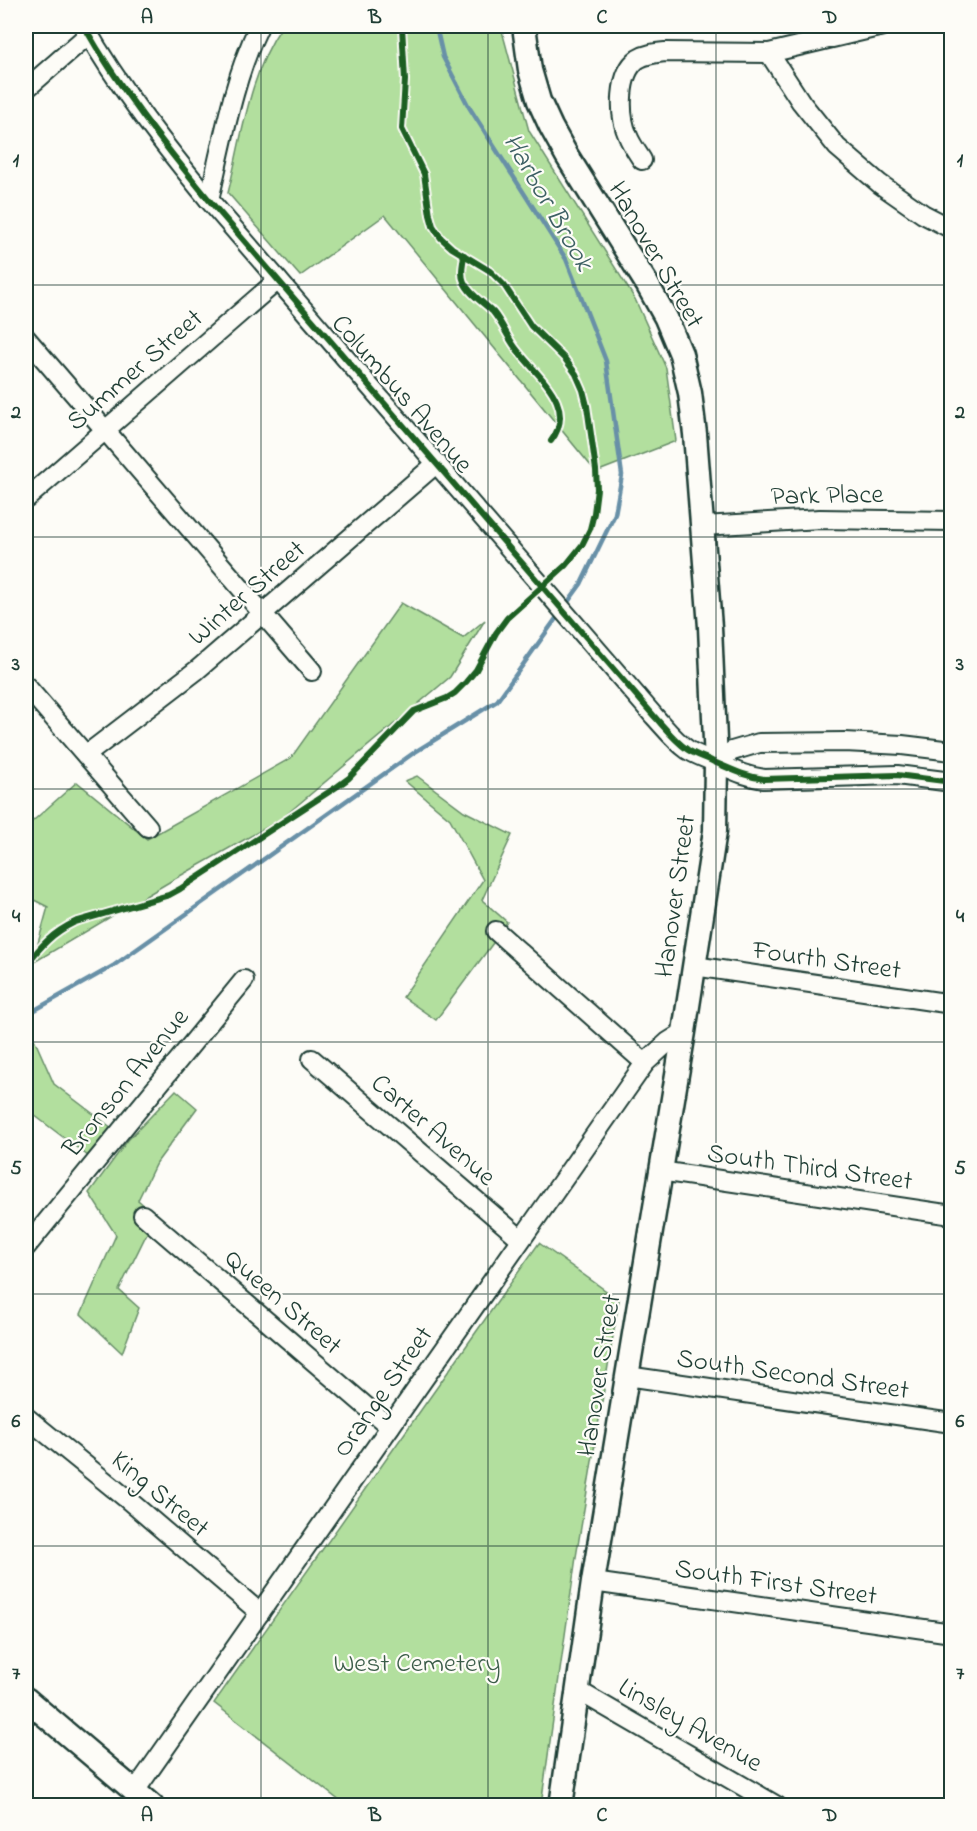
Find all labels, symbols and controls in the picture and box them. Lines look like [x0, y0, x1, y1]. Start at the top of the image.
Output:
text: A [141, 4, 153, 33]
text: B [367, 4, 382, 33]
text: C [597, 4, 608, 33]
text: D [822, 4, 837, 33]
water label: Harbor Brook [491, 126, 604, 281]
text: 1 [13, 147, 20, 176]
text: 1 [957, 147, 964, 176]
street label: Hanover Street [597, 174, 713, 336]
street label: Summer Street [59, 300, 213, 441]
street label: Columbus Avenue [321, 306, 482, 483]
text: 2 [10, 399, 21, 428]
text: 2 [954, 399, 965, 428]
street label: Park Place [770, 476, 885, 517]
street label: Winter Street [180, 532, 315, 656]
text: 3 [11, 651, 20, 680]
text: 3 [955, 651, 964, 680]
street label: Hanover Street [646, 812, 707, 980]
text: 4 [12, 903, 21, 932]
text: 4 [956, 903, 965, 932]
street label: Fourth Street [749, 932, 903, 991]
street label: Bronson Avenue [54, 1000, 200, 1168]
street label: Carter Avenue [361, 1065, 504, 1197]
street label: South Third Street [705, 1135, 915, 1202]
text: 5 [10, 1155, 22, 1184]
text: 5 [954, 1155, 966, 1184]
street label: Queen Street [215, 1241, 350, 1365]
street label: Hanover Street [568, 1291, 633, 1459]
street label: Orange Street [324, 1319, 444, 1466]
street label: South Second Street [674, 1340, 911, 1411]
text: 6 [12, 1408, 21, 1437]
text: 6 [956, 1408, 965, 1437]
street label: King Street [102, 1442, 217, 1548]
street label: South First Street [672, 1550, 879, 1617]
park label: West Cemetery [333, 1645, 501, 1684]
text: 7 [12, 1660, 21, 1689]
text: 7 [956, 1660, 965, 1689]
street label: Linsley Avenue [610, 1669, 770, 1784]
text: A [141, 1802, 153, 1831]
text: B [367, 1802, 382, 1831]
text: C [597, 1802, 608, 1831]
text: D [822, 1802, 837, 1831]

